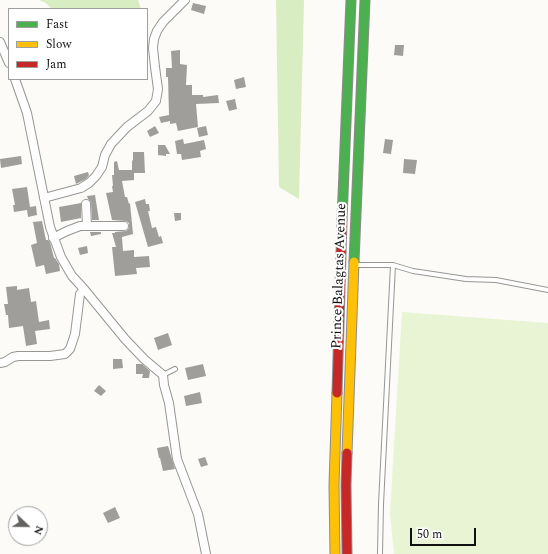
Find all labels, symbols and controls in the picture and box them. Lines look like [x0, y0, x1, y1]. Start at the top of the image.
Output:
legend [8, 8, 148, 80]
text: Fast [46, 15, 68, 34]
text: Slow [46, 35, 71, 54]
text: Jam [46, 55, 67, 74]
street label: Prince Balagtas Avenue [329, 203, 351, 349]
north arrow [8, 506, 48, 546]
scale bar [412, 520, 478, 546]
text: N [29, 523, 48, 538]
text: 50 m [417, 525, 442, 544]

